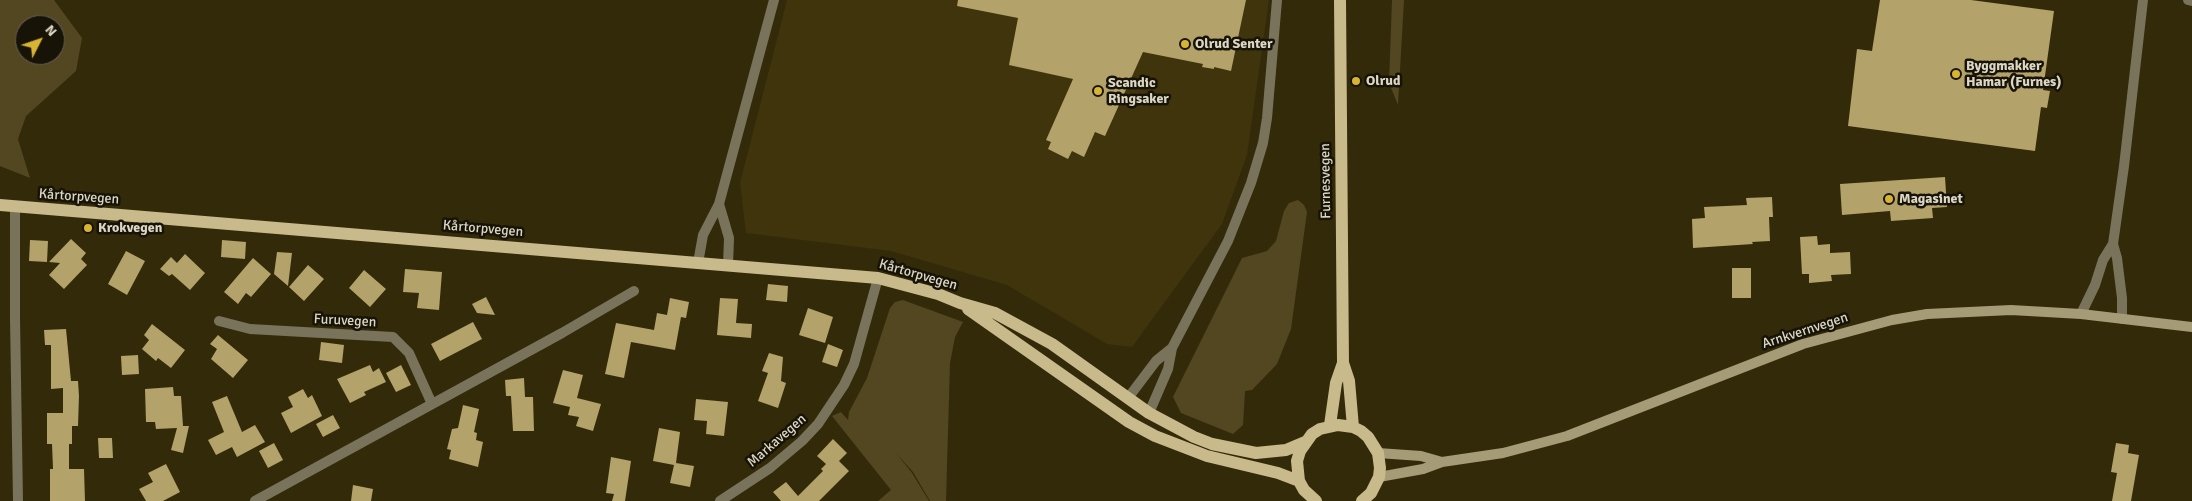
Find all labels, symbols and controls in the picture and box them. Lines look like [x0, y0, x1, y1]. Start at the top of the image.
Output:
north arrow [15, 15, 65, 65]
text: N [41, 21, 61, 40]
place label: Olrud Senter [1195, 36, 1273, 52]
marker: Olrud Senter [1179, 38, 1191, 50]
place label: Byggmakker Hamar (Furnes) [1966, 58, 2062, 90]
marker: Byggmakker Hamar (Furnes) [1950, 68, 1962, 80]
place label: Olrud [1366, 73, 1400, 89]
place label: Scandic Ringsaker [1108, 75, 1169, 108]
marker: Olrud [1350, 75, 1362, 87]
marker: Scandic Ringsaker [1092, 85, 1104, 97]
street label: Furnesvegen [1317, 143, 1335, 219]
street label: Kårtorpvegen [38, 186, 120, 208]
place label: Magasinet [1899, 191, 1963, 207]
marker: Magasinet [1883, 193, 1895, 205]
street label: Kårtorpvegen [442, 217, 524, 241]
place label: Krokvegen [98, 220, 162, 236]
marker: Krokvegen [82, 222, 94, 234]
street label: Kårtorpvegen [877, 256, 959, 294]
street label: Arnkvernvegen [1760, 309, 1850, 353]
street label: Furuvegen [313, 311, 377, 331]
street label: Markavegen [744, 411, 810, 471]

